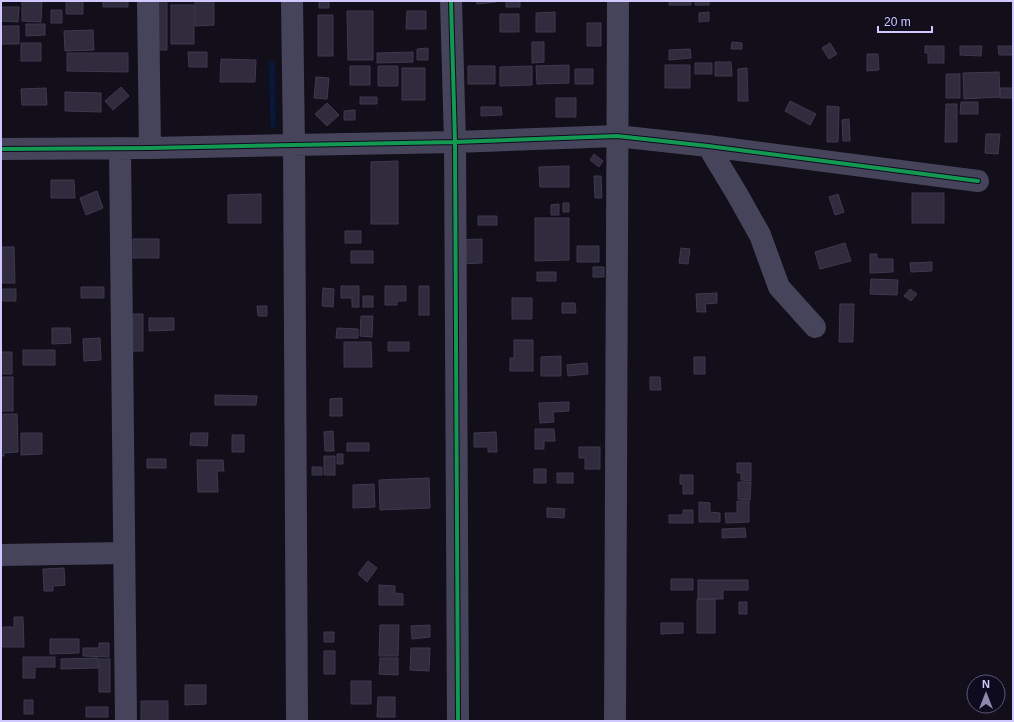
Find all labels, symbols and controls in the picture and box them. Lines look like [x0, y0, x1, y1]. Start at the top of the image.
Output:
scale bar [878, 8, 932, 34]
text: 20 m [884, 15, 911, 29]
north arrow [966, 674, 1006, 714]
text: N [982, 678, 990, 690]

